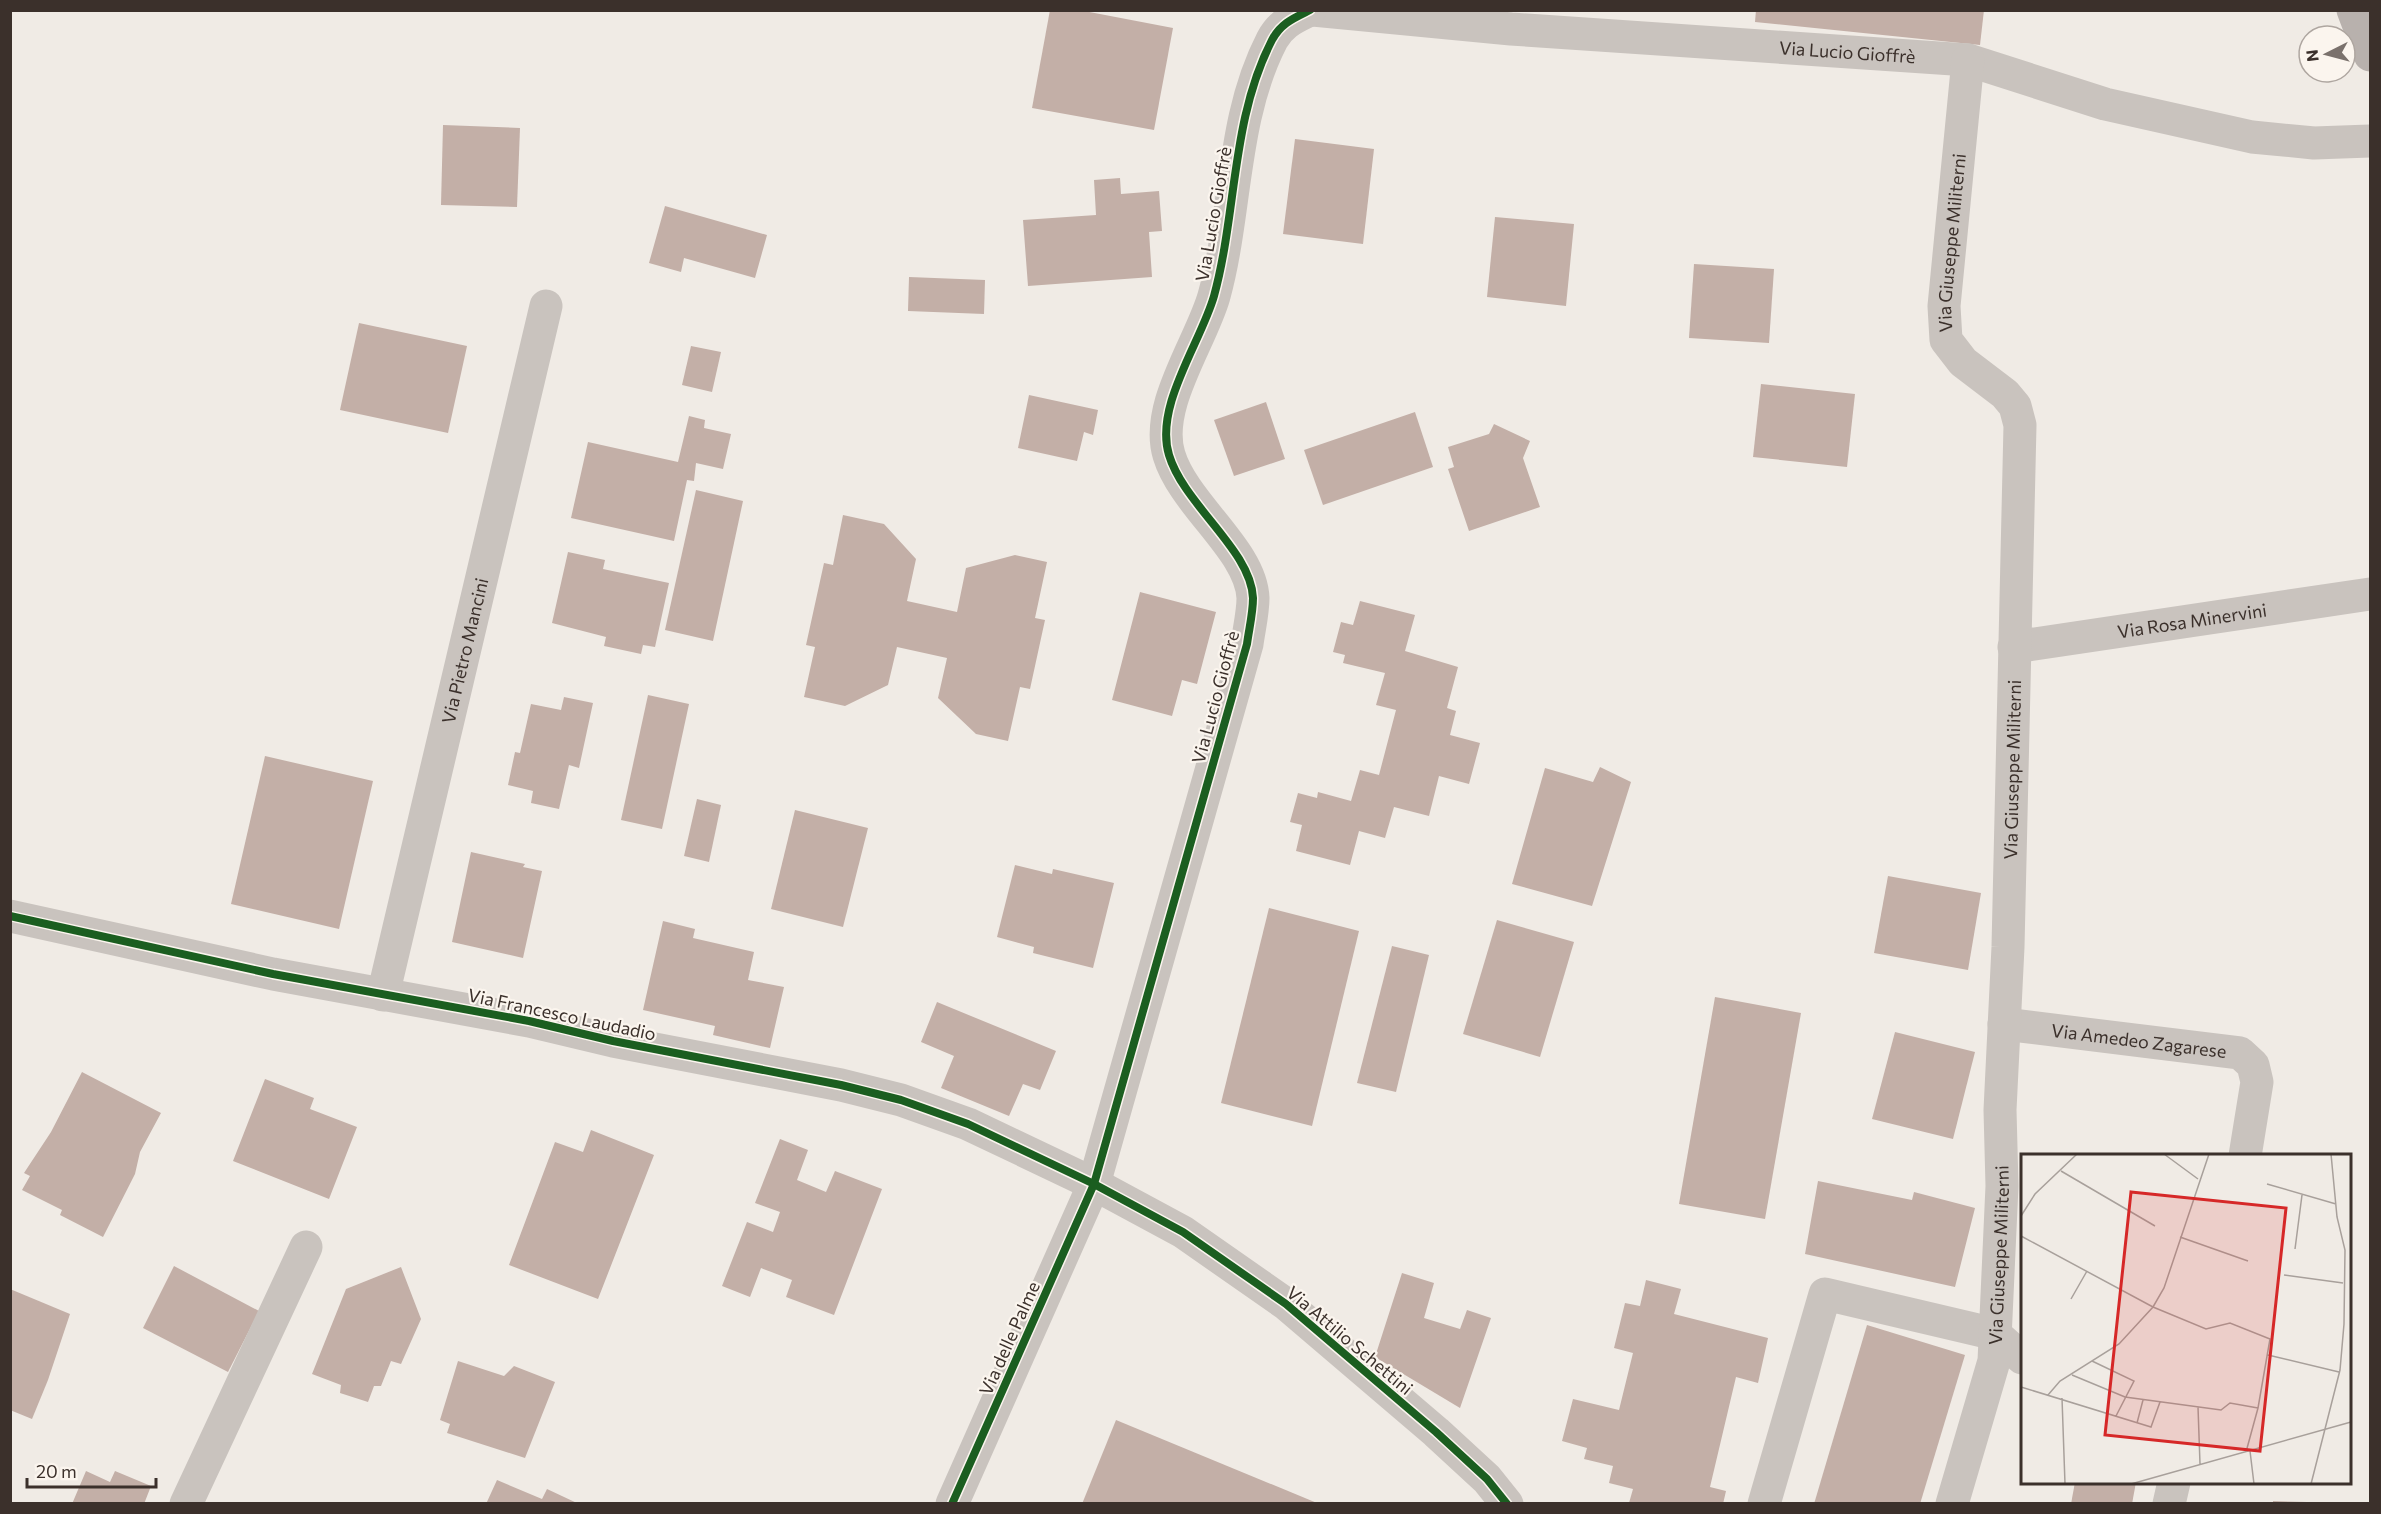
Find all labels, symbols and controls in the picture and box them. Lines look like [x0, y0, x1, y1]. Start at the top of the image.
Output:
north arrow [2297, 24, 2357, 84]
street label: Via Lucio Gioffrè [1778, 36, 1916, 67]
text: N [2302, 49, 2322, 63]
street label: Via Lucio Gioffrè [1190, 145, 1236, 283]
street label: Via Giuseppe Militerni [1933, 152, 1970, 333]
street label: Via Pietro Mancini [437, 575, 492, 726]
street label: Via Rosa Minervini [2116, 599, 2268, 642]
street label: Via Lucio Gioffrè [1187, 628, 1243, 766]
street label: Via Giuseppe Militerni [1999, 679, 2025, 860]
street label: Via Francesco Laudadio [466, 983, 658, 1045]
street label: Via Amedeo Zagarese [2050, 1019, 2228, 1062]
inset map [2021, 1154, 2351, 1484]
street label: Via Giuseppe Militerni [1984, 1165, 2013, 1345]
street label: Via delle Palme [974, 1278, 1044, 1398]
street label: Via Attilio Schettini [1282, 1281, 1418, 1399]
scale bar [27, 1451, 156, 1489]
text: 20 m [36, 1460, 77, 1482]

